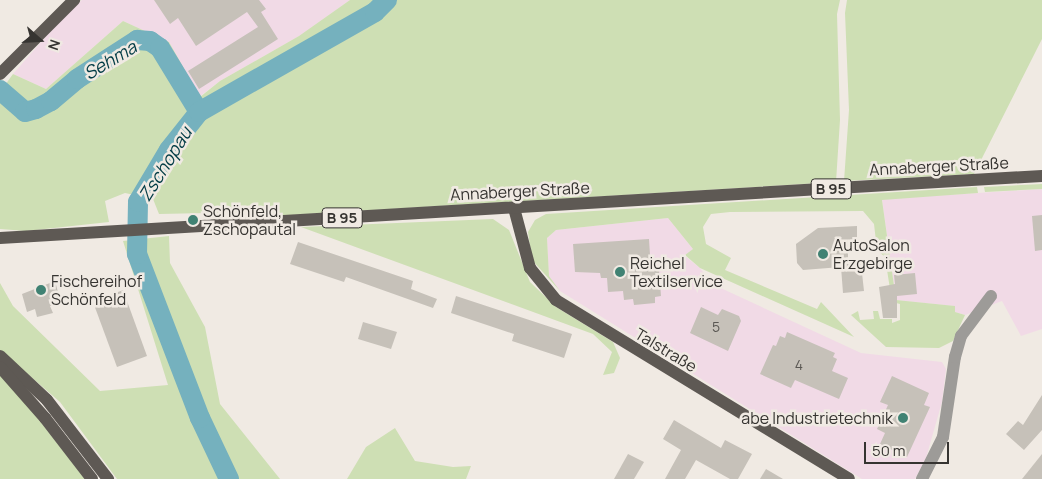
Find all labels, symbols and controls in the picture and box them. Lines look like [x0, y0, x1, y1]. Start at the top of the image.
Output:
north arrow [15, 15, 65, 65]
water label: Sehma [80, 36, 140, 84]
text: N [44, 37, 65, 53]
water label: Zschopau [134, 123, 196, 205]
street label: Annaberger Straße [869, 153, 1009, 179]
road number: B 95 [810, 176, 852, 202]
street label: Annaberger Straße [450, 178, 590, 204]
place label: Schönfeld, Zschopautal [203, 201, 296, 239]
road number: B 95 [321, 206, 363, 230]
marker: Schönfeld, Zschopautal [187, 214, 199, 226]
place label: AutoSalon Erzgebirge [833, 235, 913, 273]
marker: AutoSalon Erzgebirge [817, 248, 829, 260]
place label: Reichel Textilservice [630, 253, 723, 291]
marker: Reichel Textilservice [614, 266, 626, 278]
place label: Fischereihof Schönfeld [51, 271, 142, 309]
marker: Fischereihof Schönfeld [35, 284, 47, 296]
house number: 5 [712, 319, 720, 335]
street label: Talstraße [631, 324, 701, 376]
house number: 4 [795, 357, 803, 373]
place label: abe Industrietechnik [741, 408, 893, 428]
marker: abe Industrietechnik [897, 412, 909, 424]
scale bar [867, 432, 952, 464]
text: 50 m [872, 440, 906, 461]

